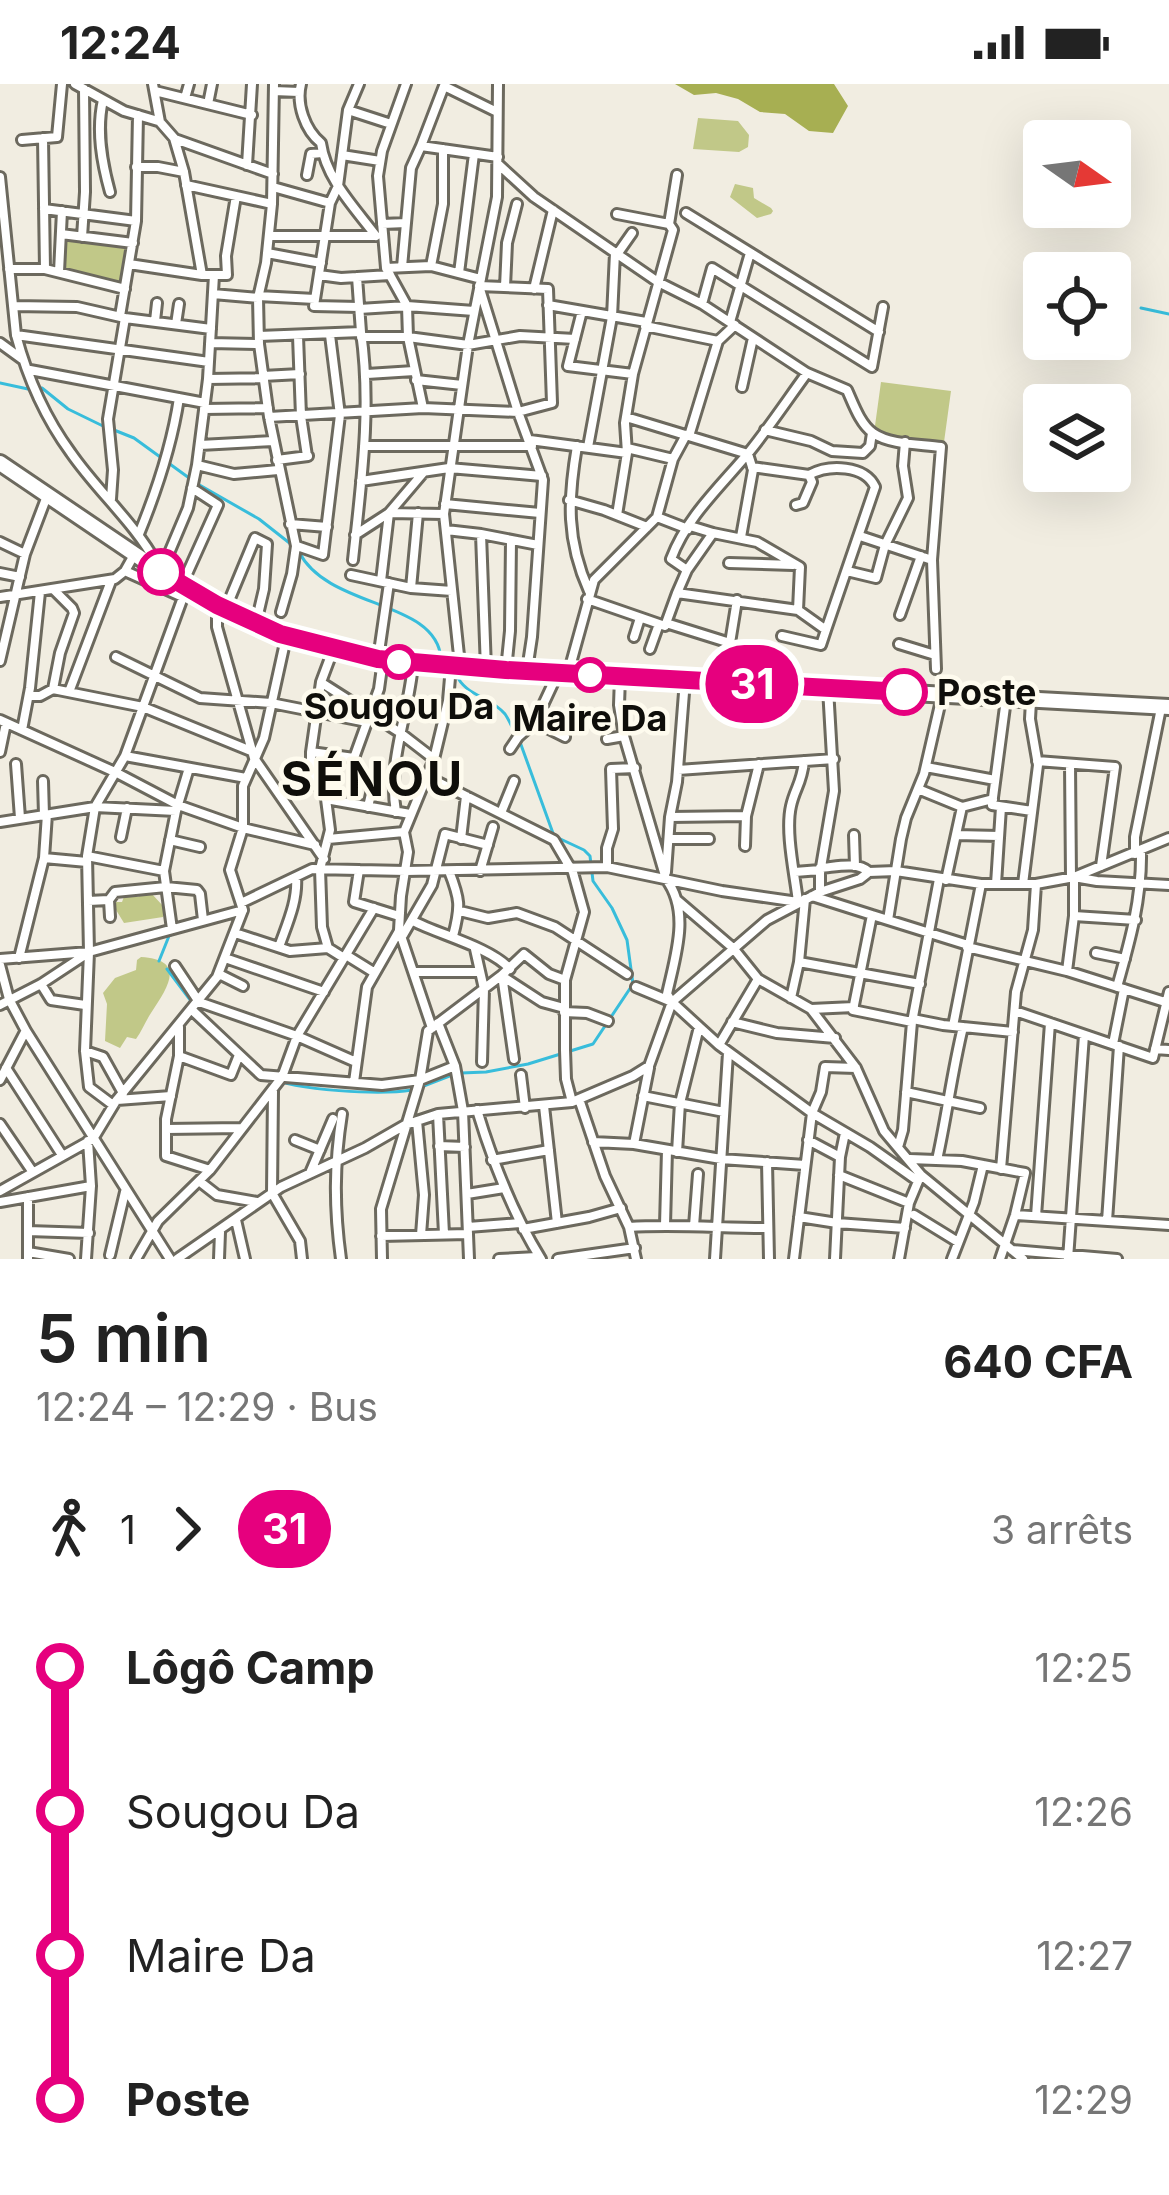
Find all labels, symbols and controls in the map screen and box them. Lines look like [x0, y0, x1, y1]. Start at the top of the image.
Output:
text: 12:24 [60, 15, 181, 70]
north arrow [1023, 120, 1131, 228]
map controls [1023, 120, 1131, 492]
button: locate [1023, 252, 1131, 360]
button: layers [1023, 384, 1131, 492]
unlabelled marker [139, 550, 183, 594]
line badge: 31 [698, 645, 806, 723]
marker: Sougou Da [383, 646, 415, 678]
text: 31 [729, 658, 775, 709]
marker: Maire Da [574, 659, 606, 691]
marker: Poste [882, 670, 926, 714]
place label: Poste [937, 670, 1037, 714]
place label: Sougou Da [304, 684, 494, 728]
place label: Maire Da [513, 696, 667, 740]
district label: SÉNOU [281, 749, 465, 808]
text: 5 min [36, 1298, 211, 1378]
text: 640 CFA [943, 1334, 1133, 1389]
text: 12:24 – 12:29 · Bus [36, 1383, 378, 1430]
icon: walk [36, 1496, 102, 1562]
icon: forward [154, 1496, 220, 1562]
text: 31 [262, 1503, 307, 1554]
text: 1 [120, 1506, 136, 1553]
text: 3 arrêts [991, 1506, 1133, 1553]
text: Lôgô Camp [126, 1640, 375, 1695]
text: 12:25 [1035, 1644, 1133, 1691]
text: Sougou Da [126, 1784, 360, 1839]
text: 12:26 [1034, 1788, 1133, 1835]
text: Maire Da [126, 1928, 316, 1983]
text: 12:27 [1036, 1932, 1133, 1979]
text: Poste [126, 2072, 250, 2127]
text: 12:29 [1034, 2076, 1133, 2123]

